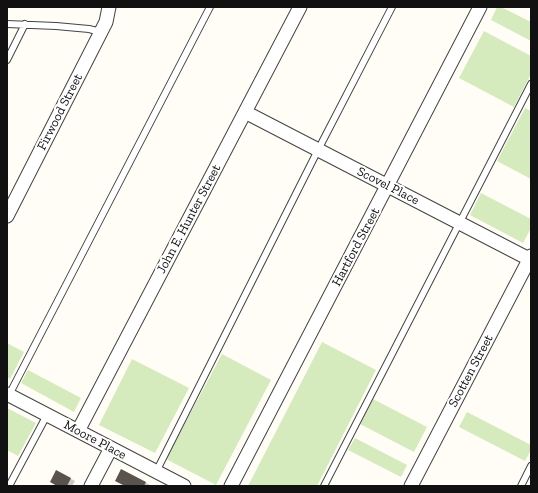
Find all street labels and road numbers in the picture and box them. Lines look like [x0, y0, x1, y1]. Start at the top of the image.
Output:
street label: Firwood Street [34, 71, 86, 153]
street label: John E. Hunter Street [154, 162, 224, 276]
street label: Scovel Place [354, 164, 422, 208]
street label: Hartford Street [329, 205, 383, 289]
street label: Scotten Street [445, 332, 497, 410]
street label: Moore Place [61, 417, 129, 463]

